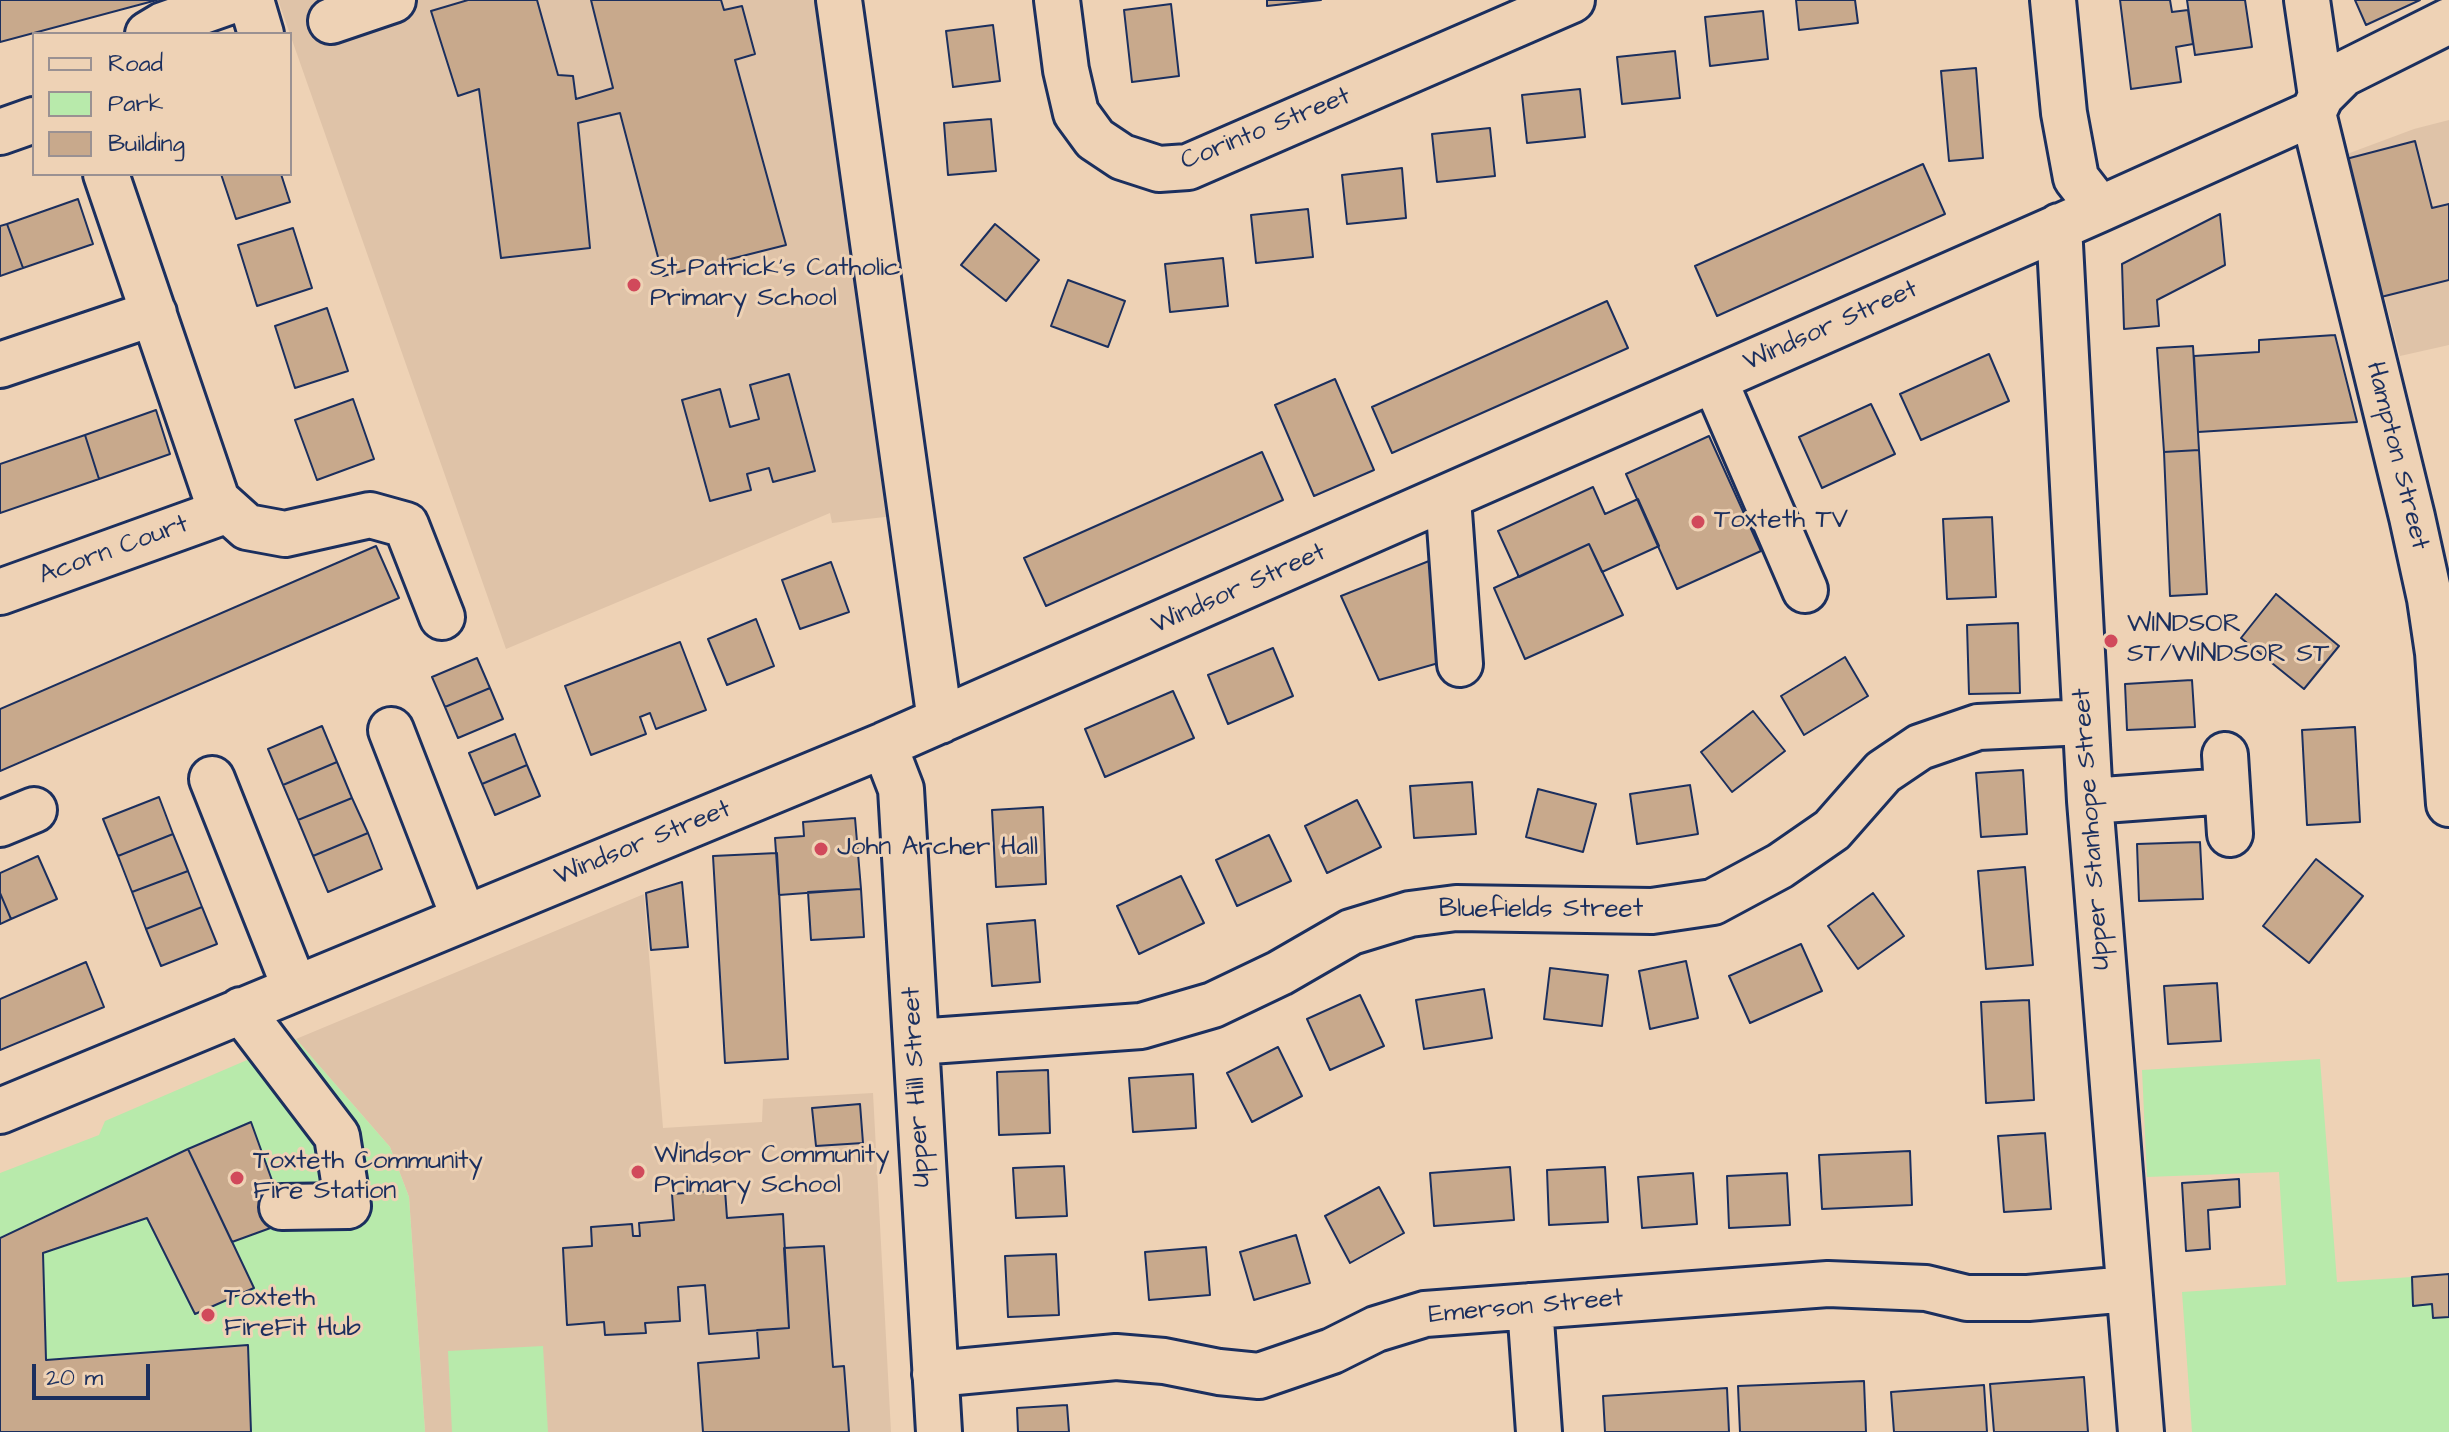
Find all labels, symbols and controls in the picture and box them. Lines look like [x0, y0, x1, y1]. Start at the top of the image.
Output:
legend [32, 32, 292, 176]
text: Road [108, 47, 163, 81]
street label: Corinto Street [1177, 82, 1355, 178]
text: Park [108, 87, 164, 121]
text: Building [108, 127, 185, 161]
place label: St Patrick's Catholic Primary School [650, 254, 900, 316]
street label: Windsor Street [1739, 275, 1923, 379]
marker: St Patrick's Catholic Primary School [625, 276, 643, 294]
street label: Hampton Street [2358, 359, 2434, 553]
place label: Toxteth TV [1714, 506, 1848, 538]
street label: Acorn Court [35, 510, 193, 592]
marker: Toxteth TV [1689, 513, 1707, 531]
street label: Windsor Street [1147, 538, 1331, 642]
place label: WINDSOR ST/WINDSOR ST [2127, 610, 2329, 672]
marker: WINDSOR ST/WINDSOR ST [2102, 632, 2120, 650]
street label: Upper Stanhope Street [2068, 687, 2118, 971]
street label: Windsor Street [550, 794, 736, 894]
place label: John Archer Hall [837, 833, 1038, 865]
marker: John Archer Hall [812, 840, 830, 858]
street label: Bluefields Street [1439, 895, 1643, 927]
street label: Upper Hill Street [897, 986, 939, 1188]
place label: Windsor Community Primary School [654, 1141, 890, 1202]
place label: Toxteth Community Fire Station [253, 1147, 483, 1208]
marker: Windsor Community Primary School [629, 1163, 647, 1181]
marker: Toxteth Community Fire Station [228, 1169, 246, 1187]
place label: Toxteth FireFit Hub [224, 1284, 361, 1346]
street label: Emerson Street [1427, 1284, 1625, 1332]
marker: Toxteth FireFit Hub [199, 1306, 217, 1324]
scale bar [36, 1348, 154, 1398]
text: 20 m [46, 1361, 103, 1395]

